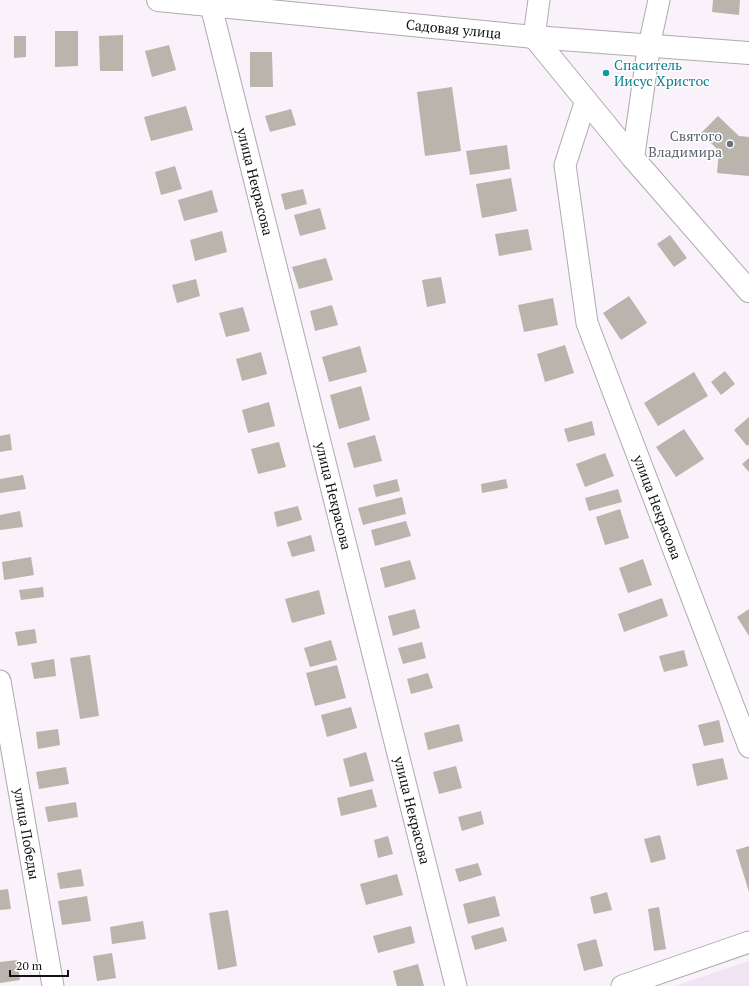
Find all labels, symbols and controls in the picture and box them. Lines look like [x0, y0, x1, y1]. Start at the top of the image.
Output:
street label: Садовая улица [405, 14, 502, 43]
place label: Спаситель Иисус Христос [614, 55, 710, 90]
marker: Спаситель Иисус Христос [601, 68, 611, 78]
street label: улица Некрасова [233, 125, 278, 237]
place label: Святого Владимира [648, 126, 722, 161]
marker: Святого Владимира [725, 139, 735, 149]
street label: улица Некрасова [311, 439, 357, 552]
street label: улица Некрасова [629, 451, 686, 562]
street label: улица Некрасова [390, 753, 435, 866]
street label: улица Победы [10, 785, 44, 881]
scale bar [10, 952, 68, 978]
text: 20 m [16, 958, 43, 973]

